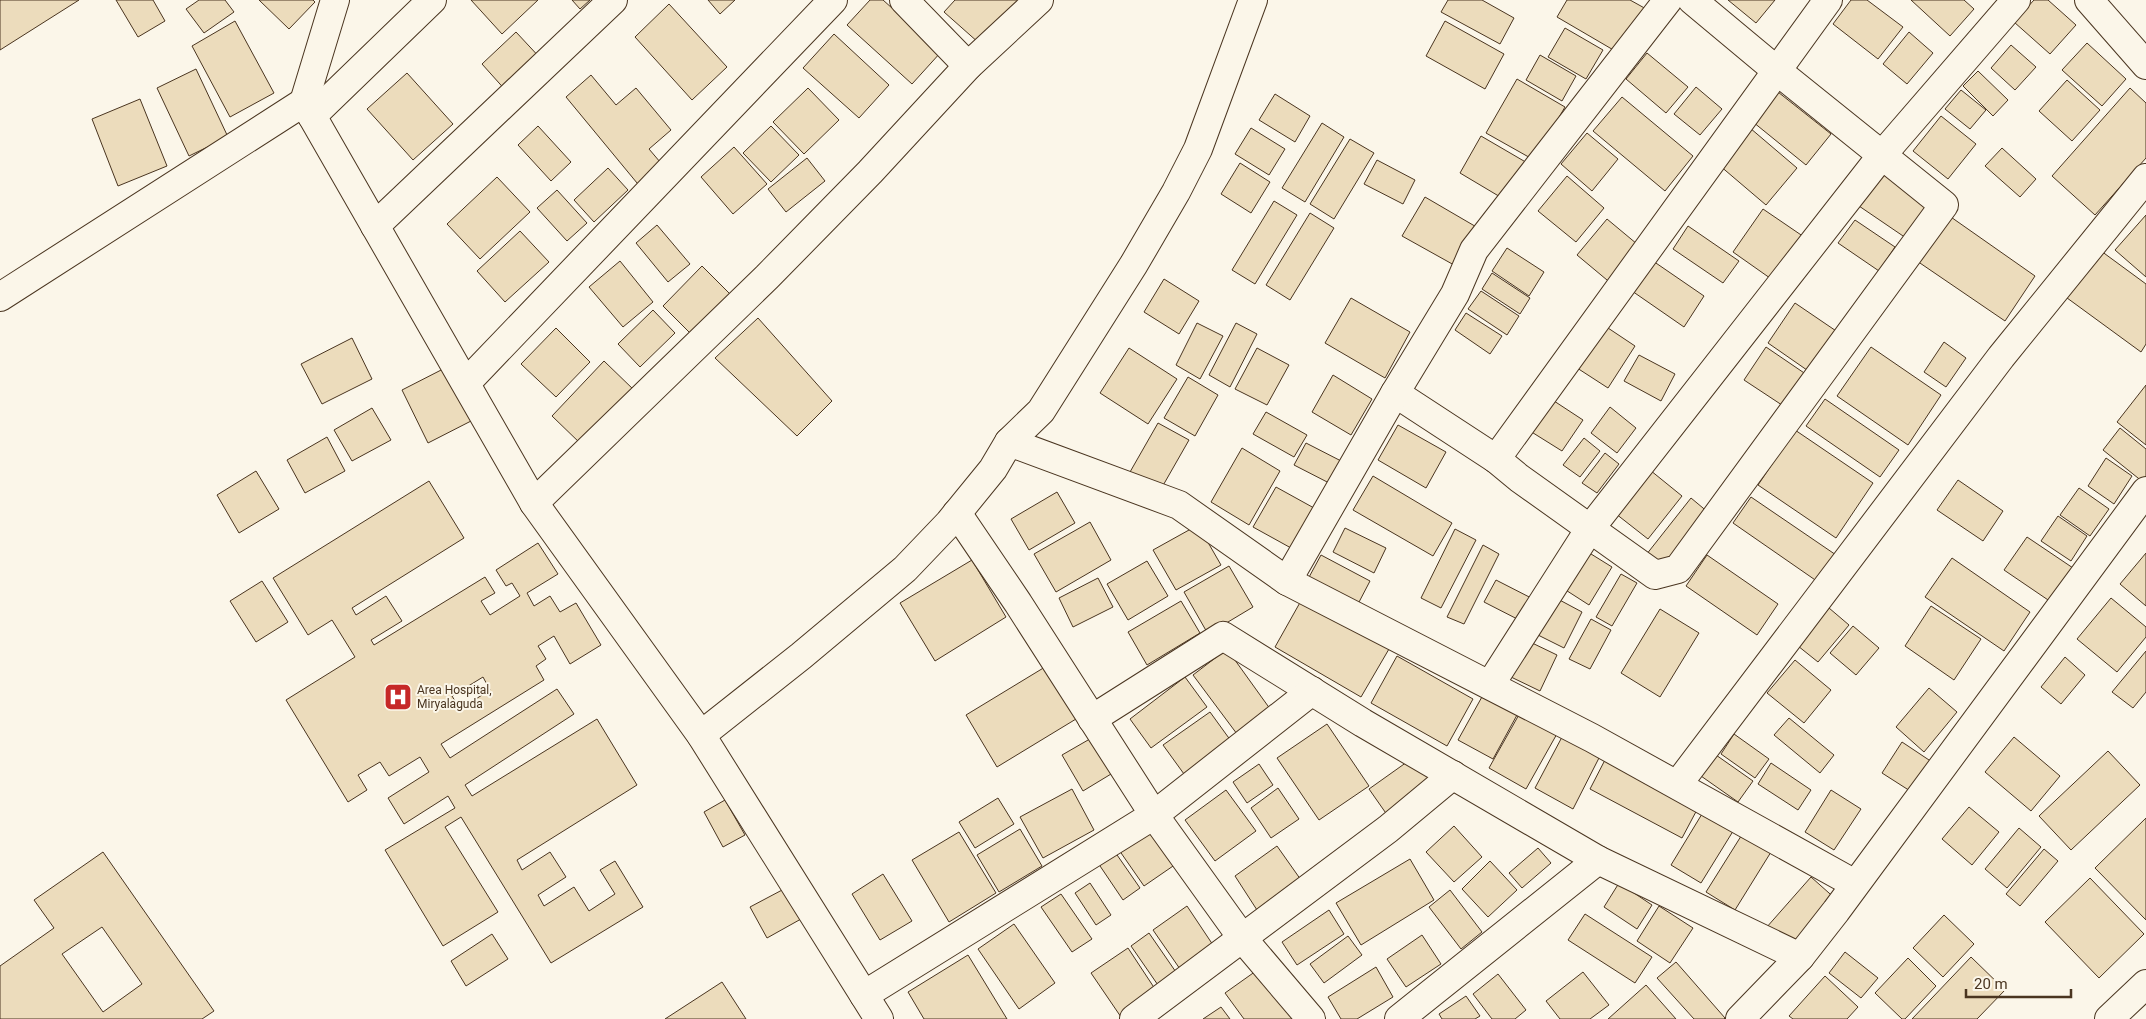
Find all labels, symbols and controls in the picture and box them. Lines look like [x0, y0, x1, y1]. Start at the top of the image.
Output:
hospital icon: Area Hospital, Miryalaguda [383, 682, 413, 712]
place label: Area Hospital, Miryalaguda [417, 683, 492, 711]
scale bar [1966, 966, 2071, 998]
text: 20 m [1974, 975, 2008, 993]

